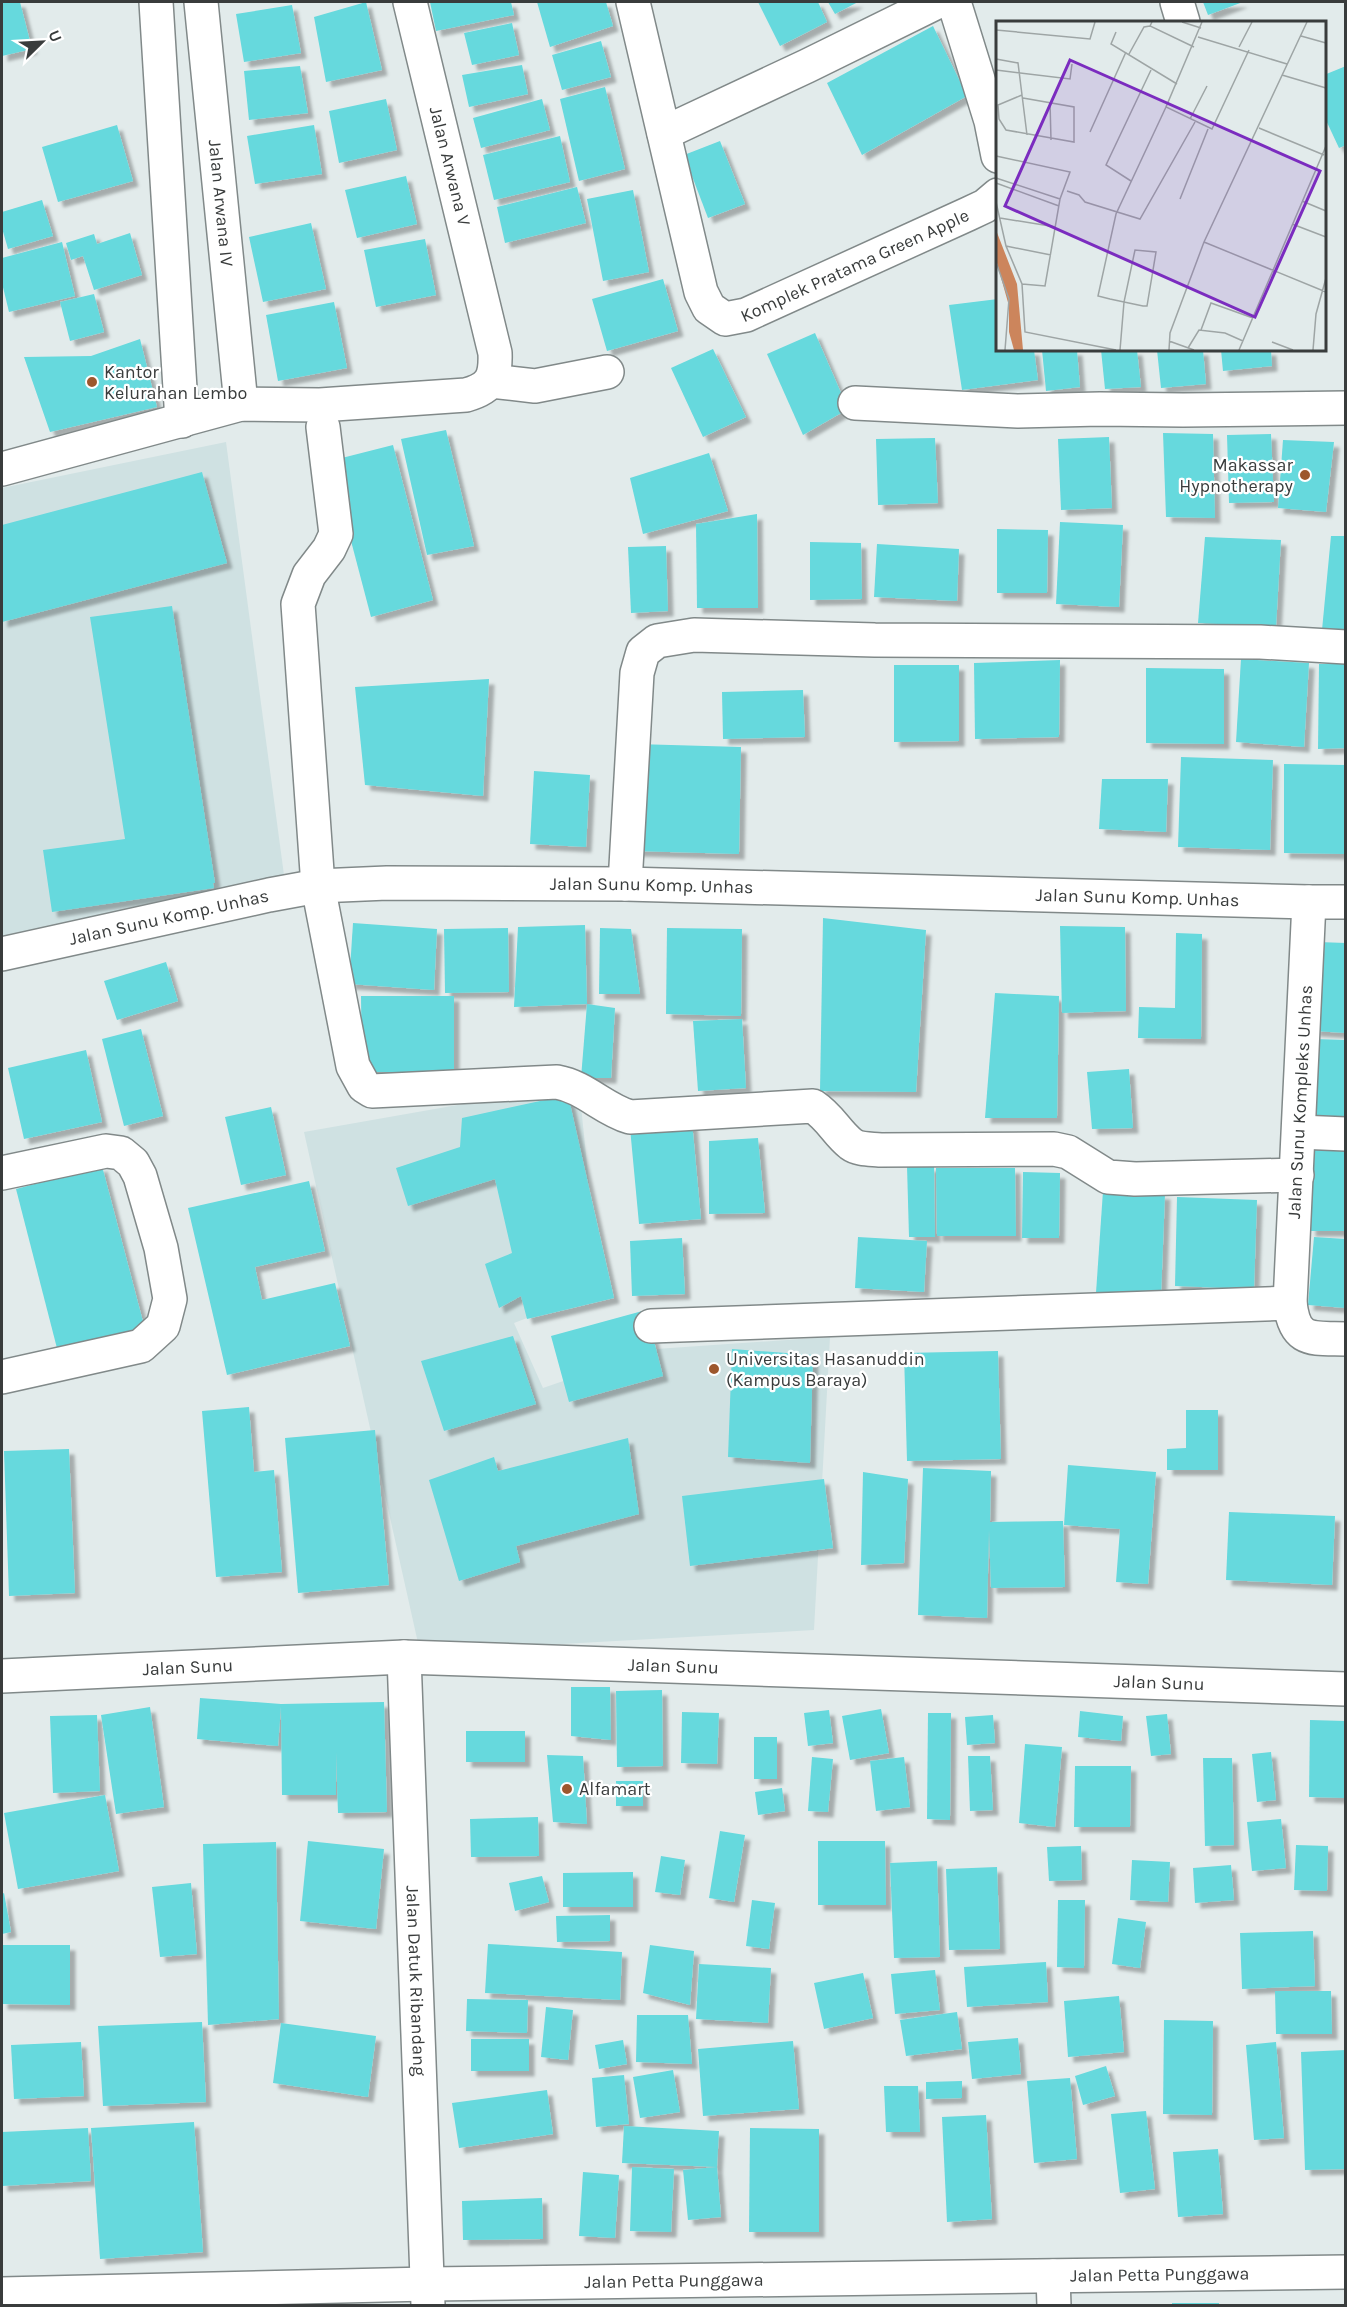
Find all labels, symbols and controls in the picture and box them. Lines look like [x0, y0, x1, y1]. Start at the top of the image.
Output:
north arrow [12, 12, 72, 72]
inset map [996, 21, 1326, 351]
text: U [44, 27, 66, 45]
street label: Jalan Arwana V [425, 104, 475, 228]
street label: Jalan Arwana IV [204, 139, 238, 267]
street label: Komplek Pratama Green Apple [737, 204, 972, 327]
place label: Kantor Kelurahan Lembo [104, 361, 247, 404]
marker: Kantor Kelurahan Lembo [85, 375, 99, 389]
place label: Makassar Hypnotherapy [1179, 454, 1294, 497]
marker: Makassar Hypnotherapy [1298, 468, 1312, 482]
street label: Jalan Sunu Komp. Unhas [550, 873, 754, 898]
street label: Jalan Sunu Komp. Unhas [67, 884, 271, 950]
street label: Jalan Sunu Komp. Unhas [1035, 884, 1240, 911]
street label: Jalan Sunu Kompleks Unhas [1283, 984, 1317, 1220]
place label: Universitas Hasanuddin (Kampus Baraya) [726, 1348, 925, 1391]
marker: Universitas Hasanuddin (Kampus Baraya) [707, 1362, 721, 1376]
street label: Jalan Sunu [142, 1654, 234, 1680]
street label: Jalan Sunu [628, 1654, 719, 1679]
street label: Jalan Sunu [1113, 1670, 1205, 1695]
place label: Alfamart [579, 1778, 651, 1800]
marker: Alfamart [560, 1782, 574, 1796]
street label: Jalan Datuk Ribandang [401, 1885, 431, 2077]
street label: Jalan Petta Punggawa [1070, 2262, 1250, 2287]
street label: Jalan Petta Punggawa [584, 2269, 764, 2293]

